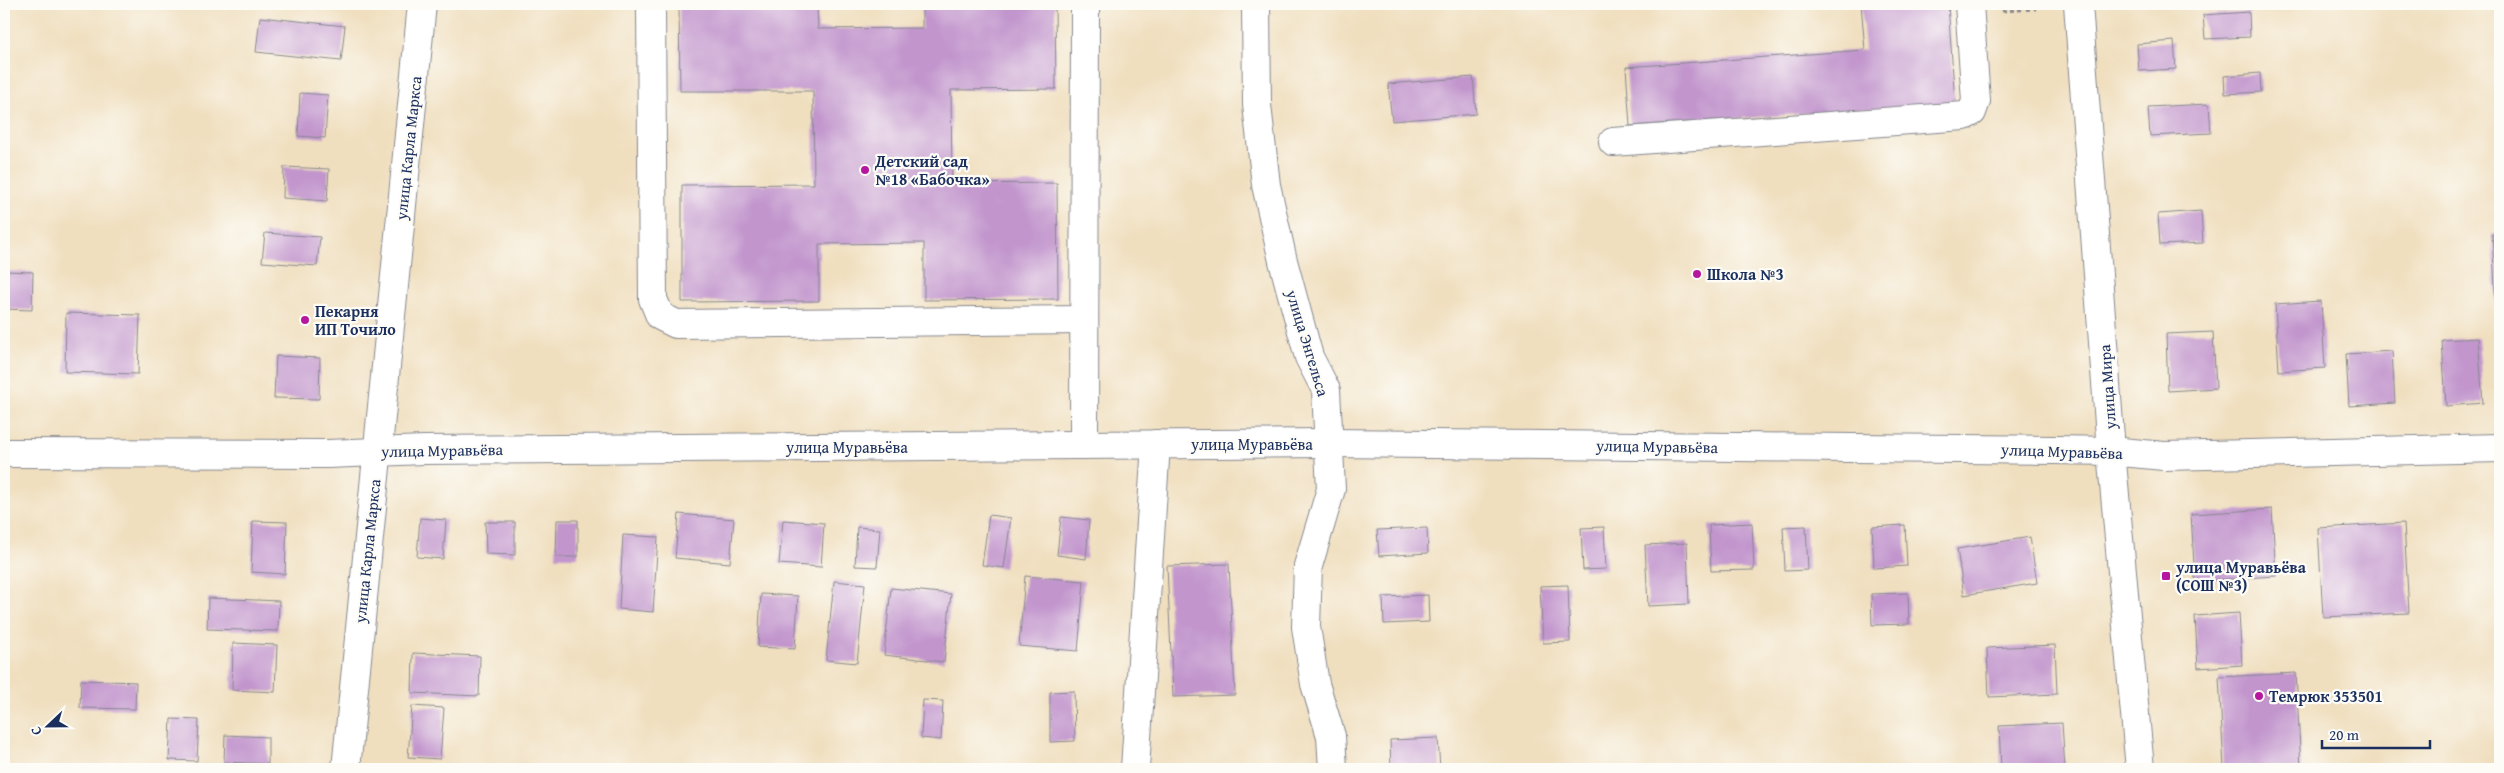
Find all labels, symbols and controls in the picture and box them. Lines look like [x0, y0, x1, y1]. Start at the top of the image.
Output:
street label: улица Карла Маркса [388, 74, 428, 222]
place label: Детский сад №18 «Бабочка» [874, 149, 990, 191]
marker: Детский сад №18 «Бабочка» [859, 164, 871, 176]
place label: Школа №3 [1707, 262, 1784, 286]
marker: Школа №3 [1691, 268, 1703, 280]
street label: улица Энгельса [1280, 286, 1336, 400]
place label: Пекарня ИП Точило [315, 299, 396, 341]
marker: Пекарня ИП Точило [299, 314, 311, 326]
street label: улица Мира [2092, 343, 2122, 431]
street label: улица Муравьёва [1190, 432, 1313, 456]
street label: улица Муравьёва [1595, 433, 1719, 459]
street label: улица Муравьёва [785, 435, 908, 459]
street label: улица Муравьёва [380, 437, 504, 463]
street label: улица Муравьёва [2000, 437, 2124, 465]
street label: улица Карла Маркса [347, 477, 387, 625]
place label: улица Муравьёва (СОШ №3) [2175, 555, 2307, 597]
marker: улица Муравьёва (СОШ №3) [2160, 570, 2172, 582]
place label: Темрюк 353501 [2269, 684, 2383, 708]
marker: Темрюк 353501 [2253, 690, 2265, 702]
north arrow [22, 700, 72, 750]
scale bar [2322, 718, 2429, 750]
text: С [25, 723, 47, 738]
text: 20 m [2329, 724, 2360, 745]

